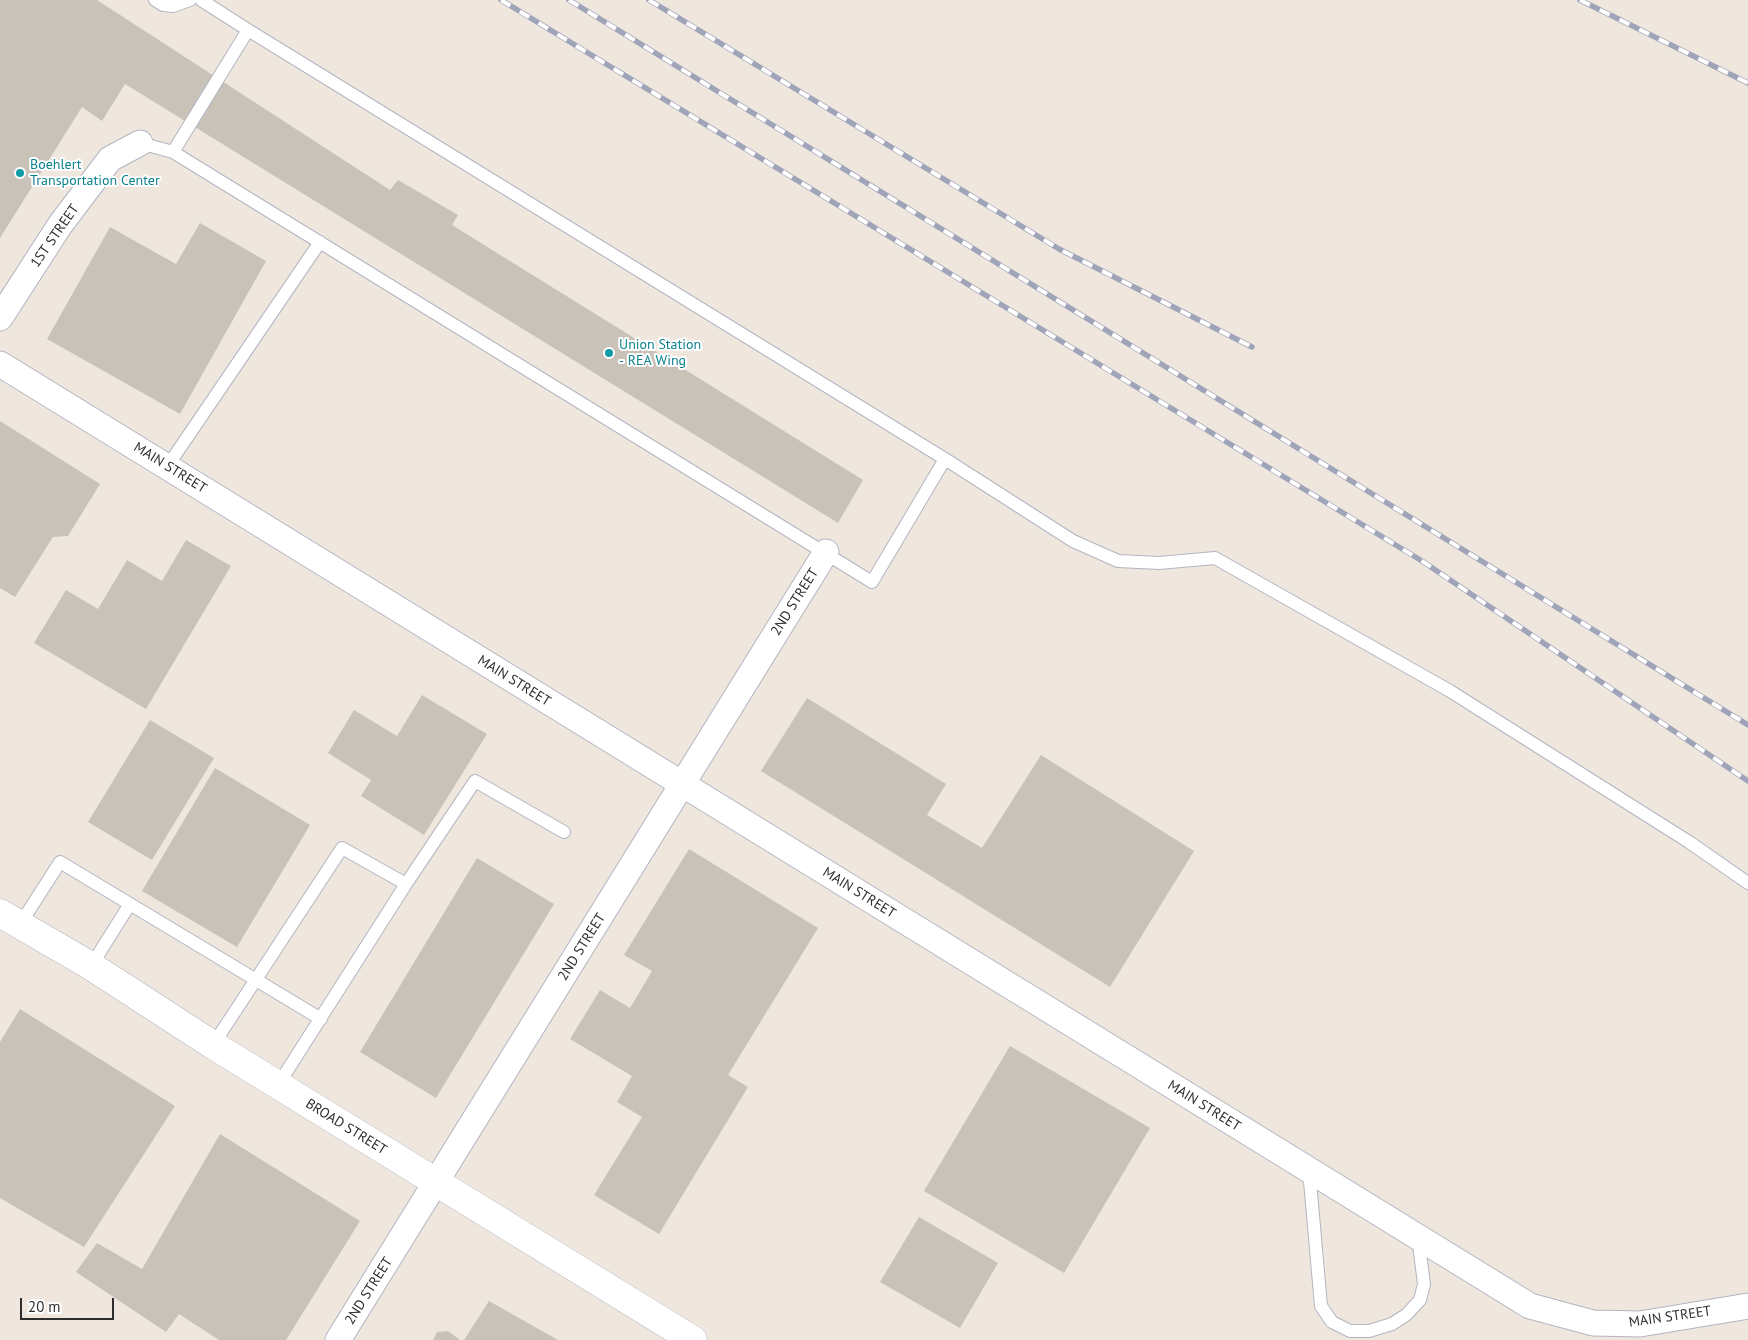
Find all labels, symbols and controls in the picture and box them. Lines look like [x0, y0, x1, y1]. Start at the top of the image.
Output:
place label: Boehlert Transportation Center [30, 157, 160, 190]
marker: Boehlert Transportation Center [14, 167, 26, 179]
street label: 1ST STREET [27, 201, 83, 271]
place label: Union Station - REA Wing [619, 337, 701, 370]
marker: Union Station - REA Wing [603, 347, 615, 359]
street label: MAIN STREET [130, 439, 210, 497]
street label: 2ND STREET [768, 565, 822, 639]
street label: MAIN STREET [474, 652, 554, 710]
street label: MAIN STREET [819, 864, 899, 922]
street label: 2ND STREET [555, 910, 609, 984]
street label: MAIN STREET [1164, 1077, 1244, 1135]
street label: BROAD STREET [302, 1095, 390, 1159]
street label: 2ND STREET [342, 1254, 396, 1328]
scale bar [22, 1288, 116, 1320]
text: 20 m [28, 1297, 61, 1316]
street label: MAIN STREET [1628, 1303, 1712, 1331]

